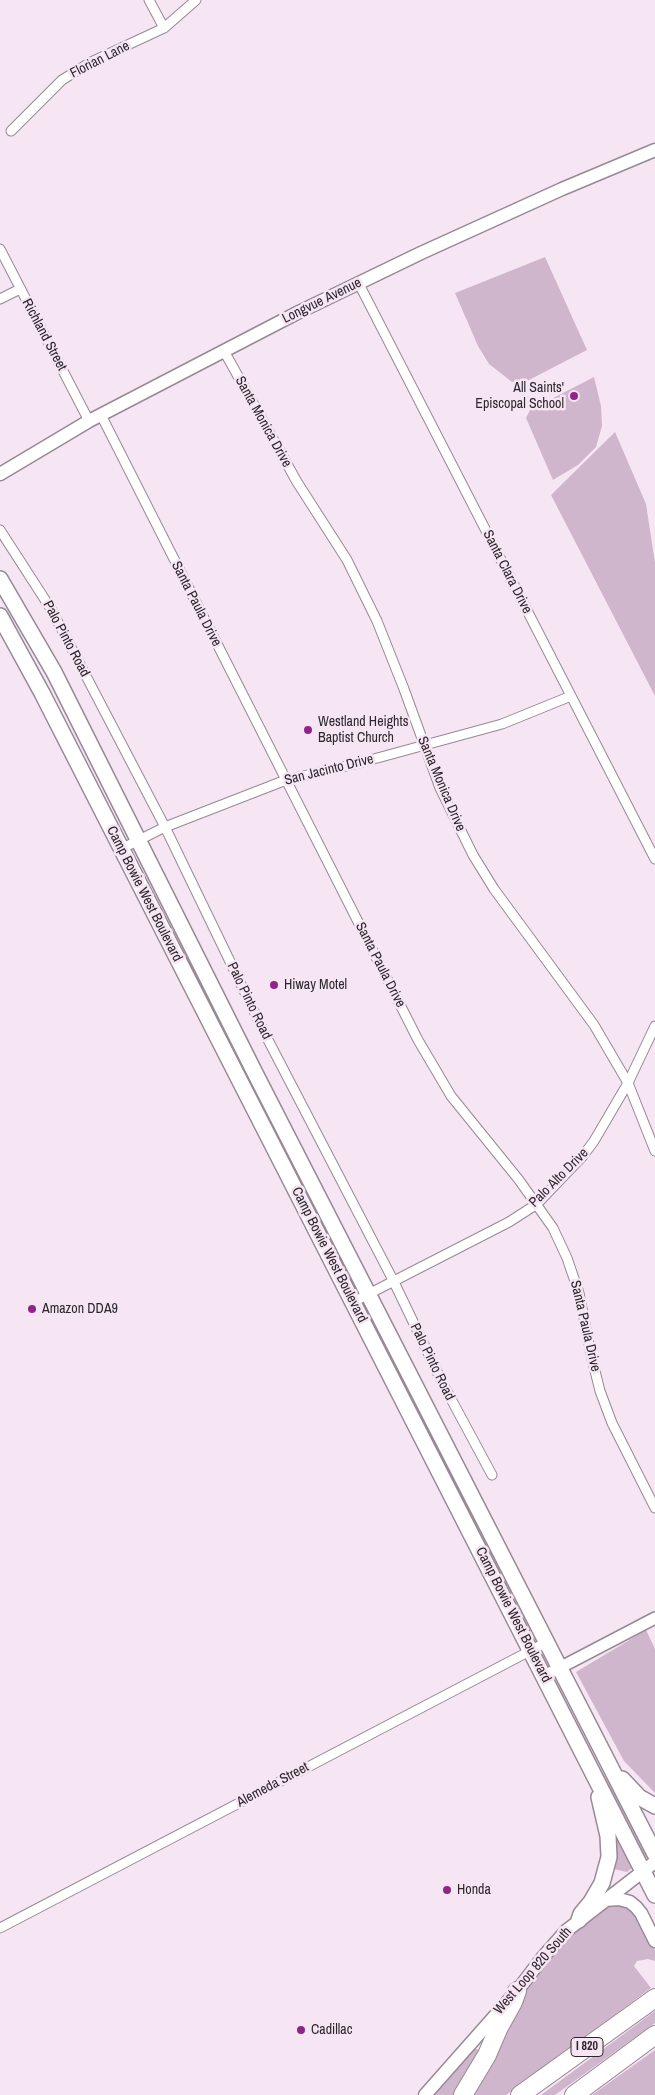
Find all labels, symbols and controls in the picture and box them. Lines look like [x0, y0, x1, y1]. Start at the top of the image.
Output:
street label: Florian Lane [67, 38, 133, 82]
street label: Longvue Avenue [280, 275, 364, 327]
street label: Richland Street [18, 296, 70, 374]
street label: Santa Monica Drive [231, 374, 295, 470]
place label: All Saints' Episcopal School [475, 380, 564, 412]
marker: All Saints' Episcopal School [568, 390, 580, 402]
street label: Santa Clara Drive [479, 528, 535, 616]
street label: Santa Paula Drive [167, 559, 225, 649]
street label: Palo Pinto Road [39, 598, 93, 680]
place label: Westland Heights Baptist Church [318, 714, 408, 746]
marker: Westland Heights Baptist Church [302, 724, 314, 736]
street label: Santa Monica Drive [413, 734, 469, 834]
street label: San Jacinto Drive [283, 751, 375, 789]
street label: Camp Bowie West Boulevard [103, 823, 185, 965]
street label: Santa Paula Drive [351, 920, 409, 1010]
street label: Palo Pinto Road [223, 960, 275, 1042]
place label: Hiway Motel [284, 977, 347, 993]
marker: Hiway Motel [268, 979, 280, 991]
street label: Palo Alto Drive [526, 1145, 592, 1211]
street label: Camp Bowie West Boulevard [288, 1184, 370, 1326]
street label: Santa Paula Drive [566, 1279, 604, 1373]
place label: Amazon DDA9 [42, 1301, 118, 1317]
marker: Amazon DDA9 [26, 1303, 38, 1315]
street label: Palo Pinto Road [406, 1321, 458, 1403]
street label: Camp Bowie West Boulevard [472, 1544, 554, 1686]
street label: Alemeda Street [234, 1759, 312, 1811]
place label: Honda [457, 1882, 491, 1898]
marker: Honda [441, 1884, 453, 1896]
street label: West Loop 820 South [491, 1924, 575, 2018]
place label: Cadillac [311, 2022, 352, 2038]
marker: Cadillac [295, 2024, 307, 2036]
road number: I 820 [571, 2038, 603, 2056]

